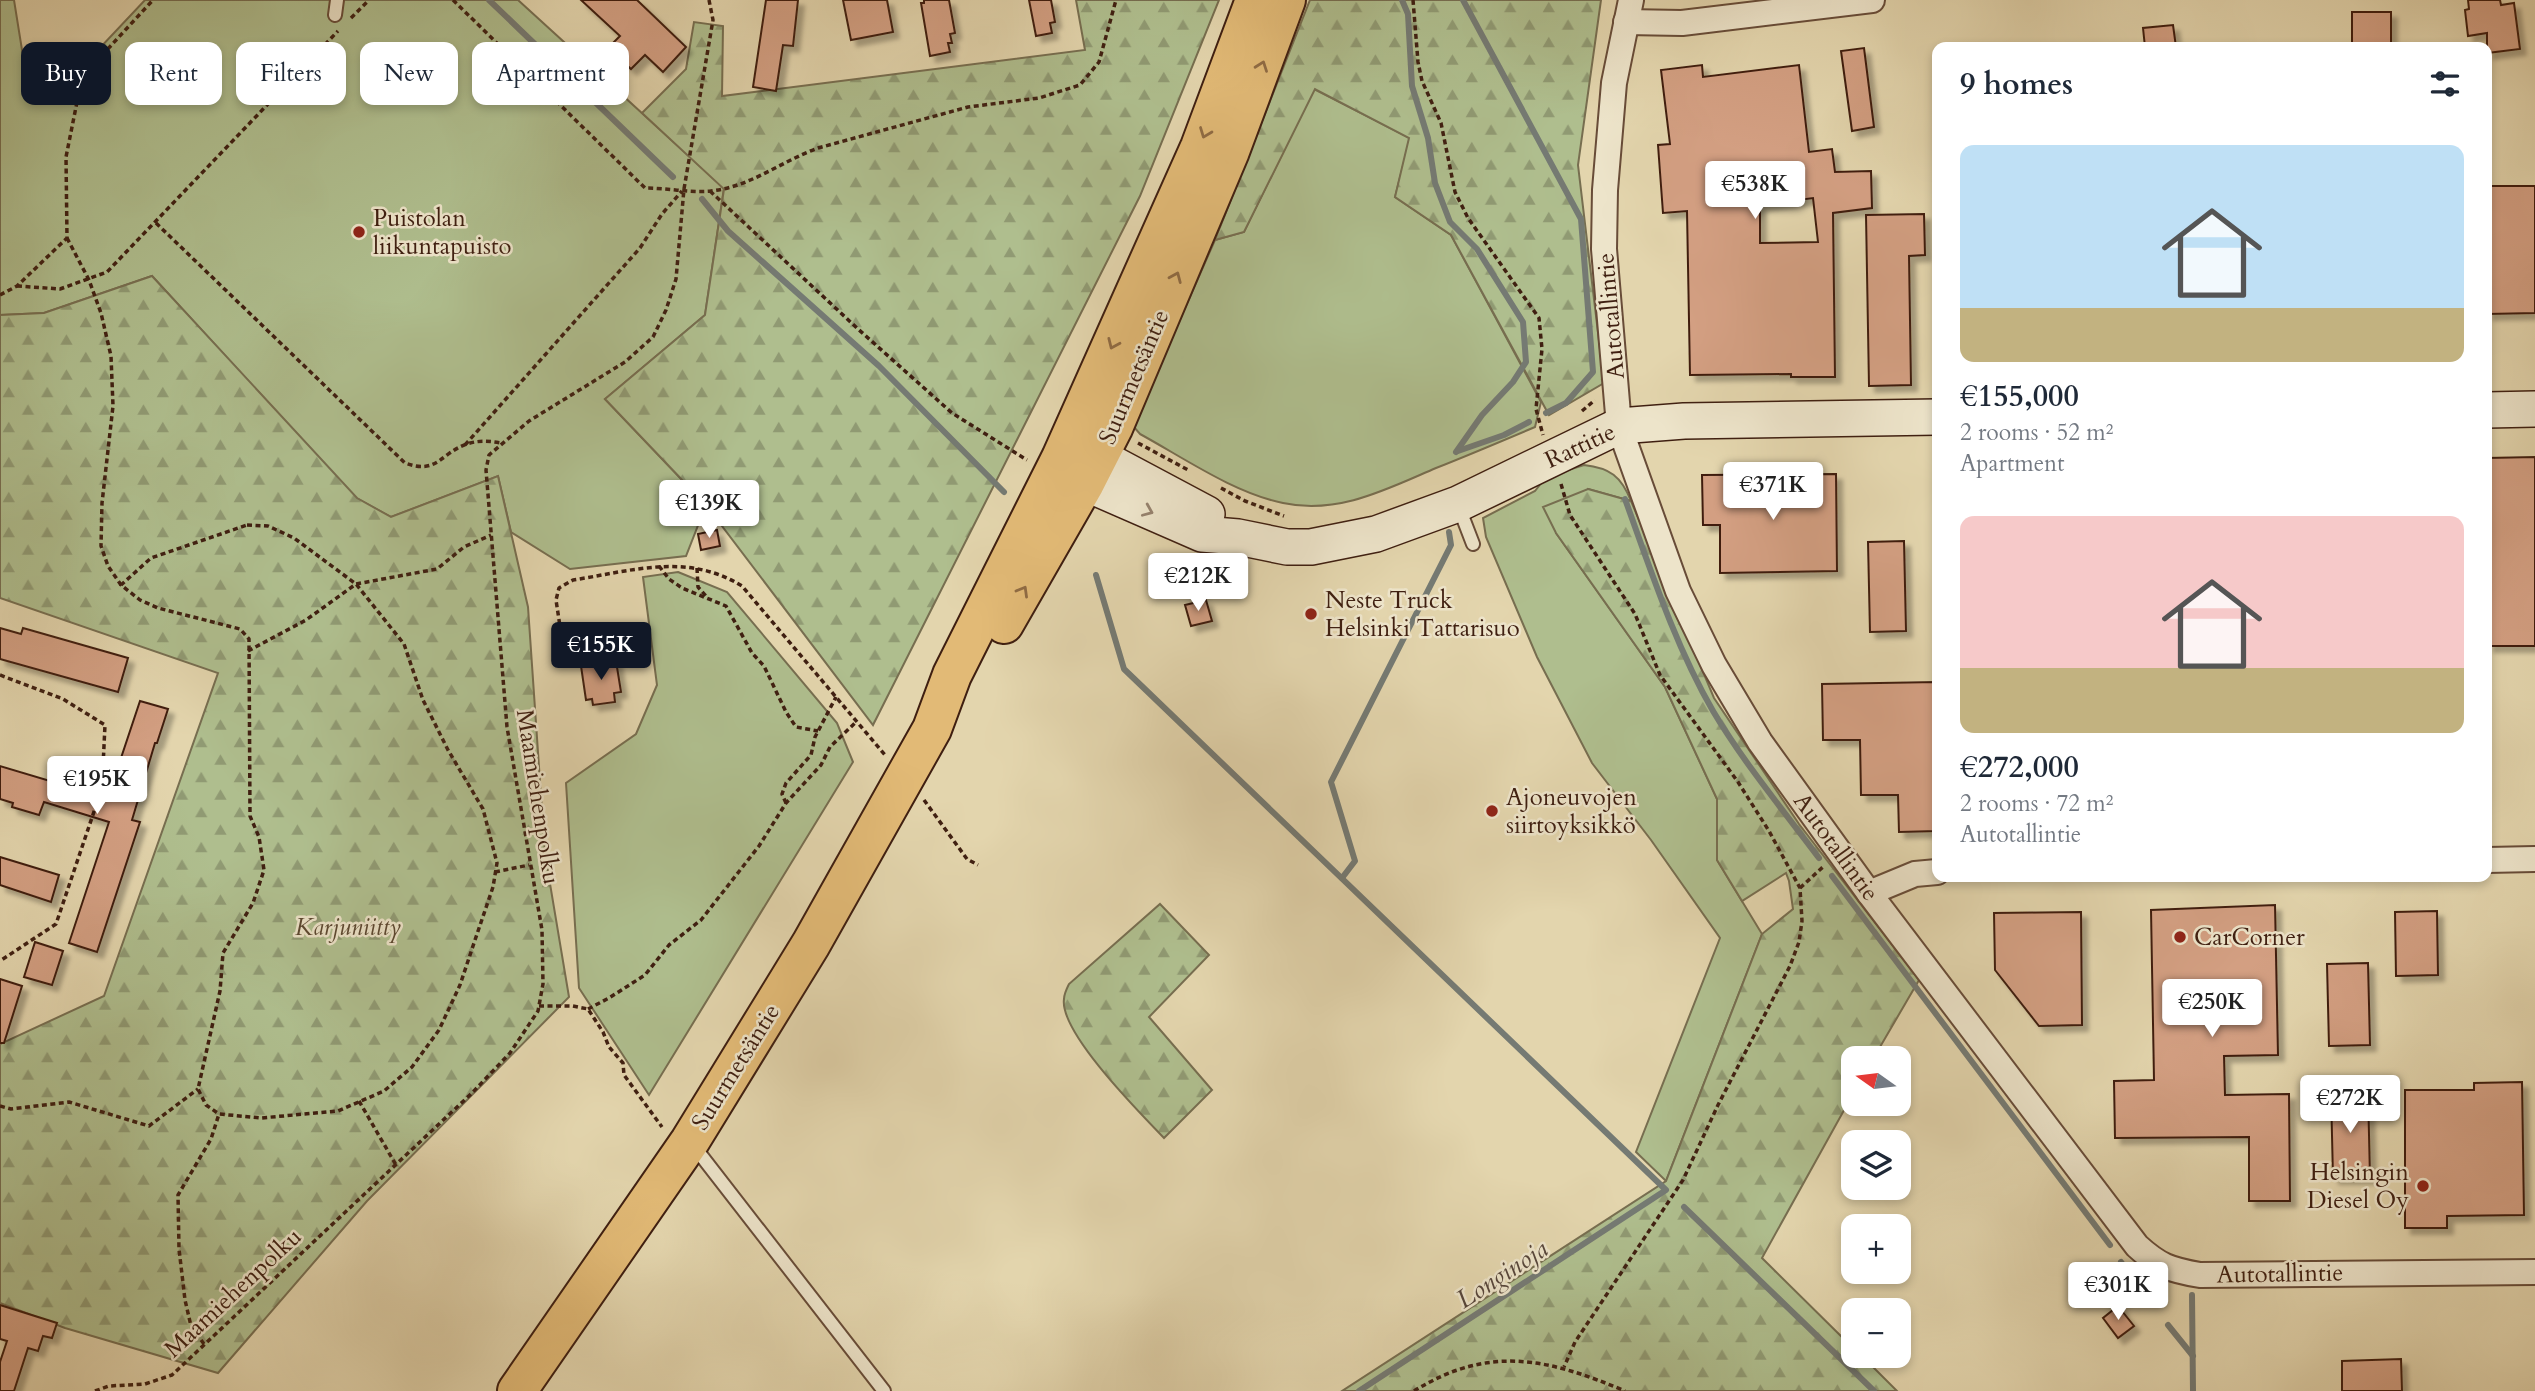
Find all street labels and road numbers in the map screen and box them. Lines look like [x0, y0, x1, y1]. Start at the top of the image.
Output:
street label: Autotallintie [1589, 252, 1633, 380]
street label: Suurmetsäntie [1091, 305, 1177, 449]
street label: Rattitie [1539, 415, 1621, 477]
street label: Maamiehenpolku [508, 707, 568, 887]
street label: Autotallintie [1785, 786, 1887, 908]
street label: Suurmetsäntie [684, 997, 788, 1137]
street label: Maamiehenpolku [157, 1221, 309, 1365]
street label: Autotallintie [2216, 1256, 2344, 1292]

